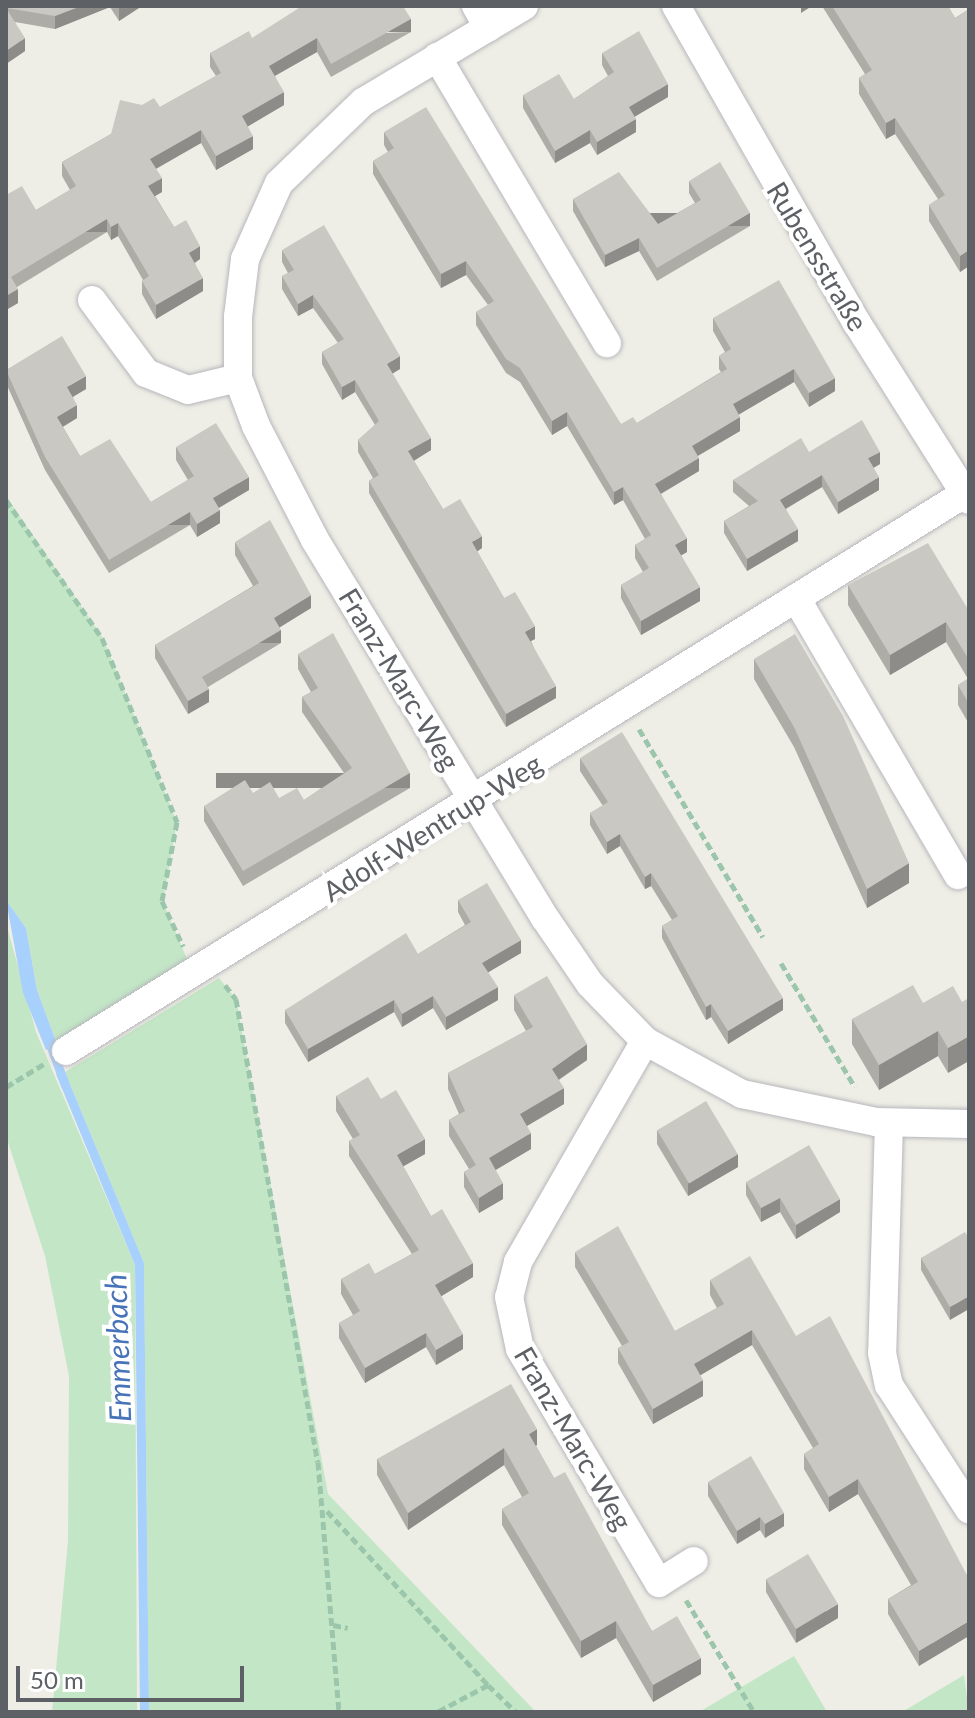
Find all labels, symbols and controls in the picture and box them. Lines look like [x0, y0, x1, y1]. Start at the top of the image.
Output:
street label: Rubensstraße [760, 175, 876, 337]
street label: Franz-Marc-Weg [333, 582, 467, 776]
street label: Adolf-Wentrup-Weg [316, 746, 548, 908]
water label: Emmerbach [96, 1273, 138, 1423]
street label: Franz-Marc-Weg [508, 1340, 640, 1536]
scale bar [20, 1650, 248, 1700]
text: 50 m [30, 1665, 84, 1694]

